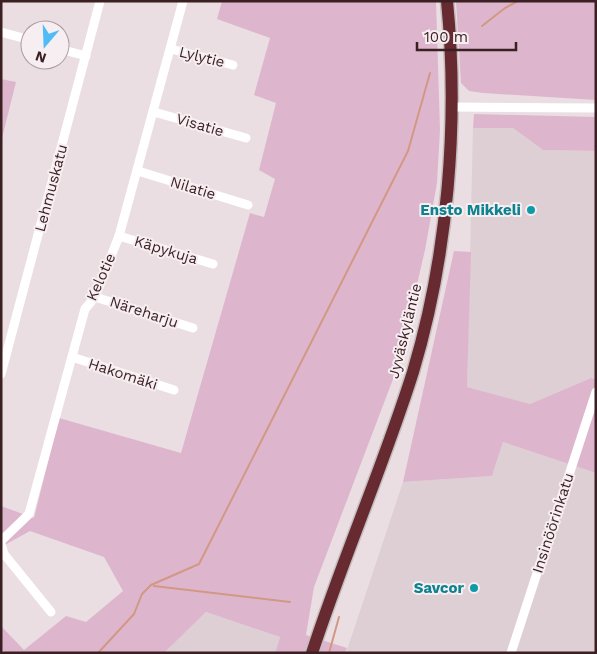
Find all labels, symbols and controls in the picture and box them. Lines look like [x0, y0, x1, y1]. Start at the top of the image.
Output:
north arrow [20, 20, 70, 70]
scale bar [417, 20, 516, 52]
text: 100 m [424, 28, 468, 46]
street label: Lylytie [177, 43, 227, 71]
text: N [33, 48, 48, 67]
street label: Visatie [174, 110, 226, 140]
street label: Lehmuskatu [31, 142, 71, 234]
street label: Nilatie [168, 173, 218, 203]
place label: Ensto Mikkeli [420, 201, 521, 219]
marker: Ensto Mikkeli [525, 204, 537, 216]
street label: Käpykuja [132, 232, 200, 268]
street label: Kelotie [83, 250, 119, 304]
street label: Jyväskyläntie [384, 281, 426, 381]
street label: Näreharju [107, 292, 181, 332]
street label: Hakomäki [86, 354, 160, 394]
street label: Insinöörinkatu [528, 471, 578, 575]
place label: Savcor [414, 579, 465, 597]
marker: Savcor [468, 582, 480, 594]

